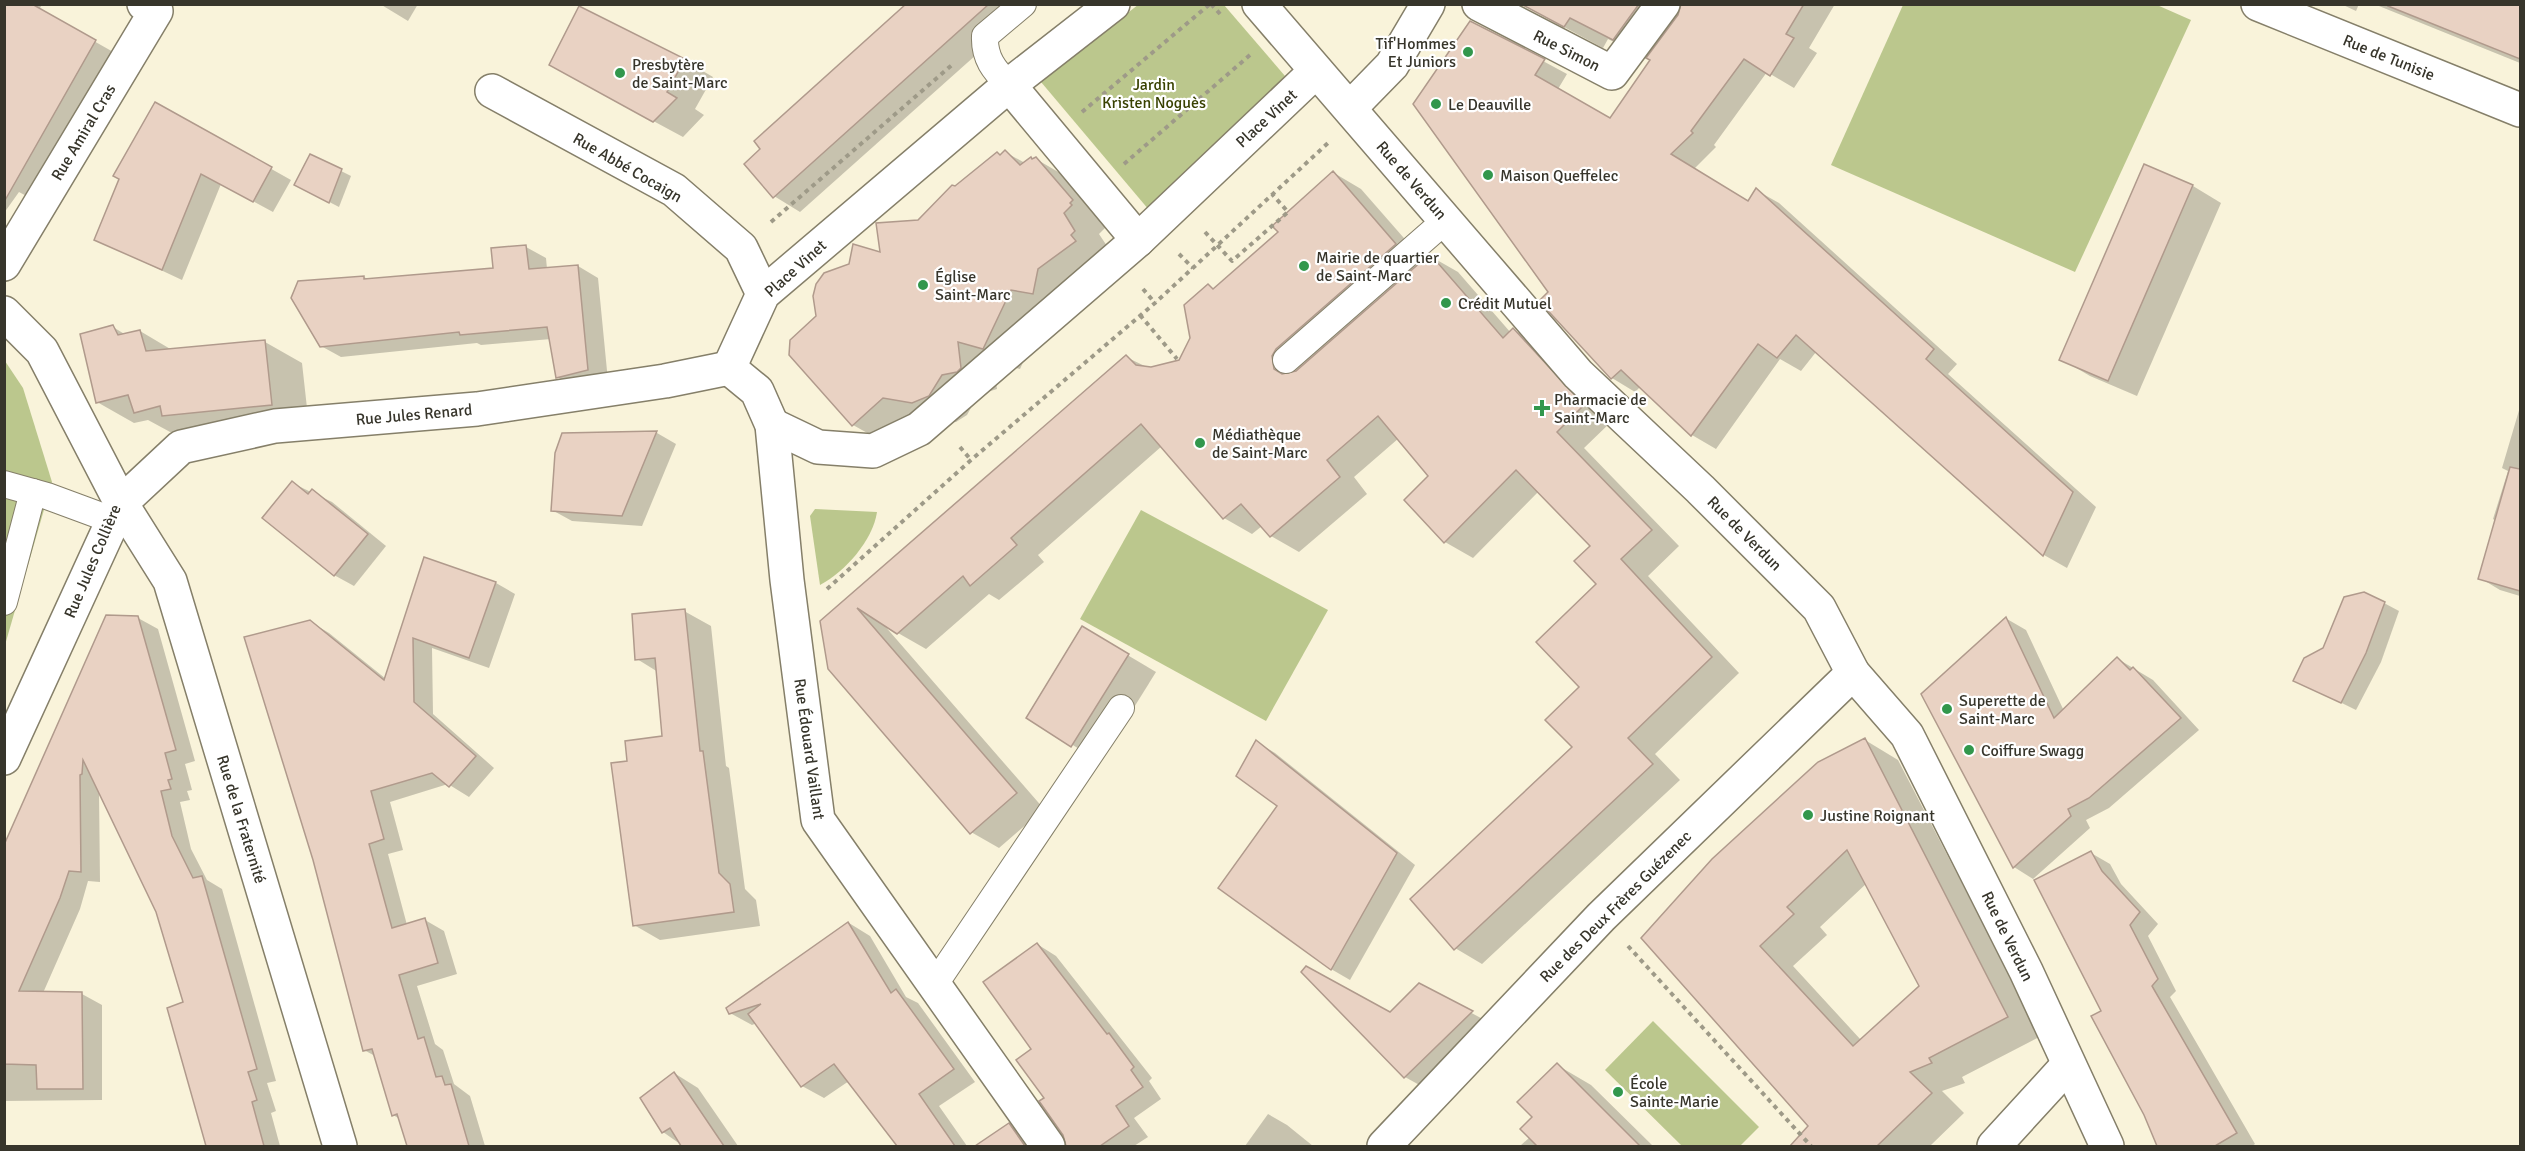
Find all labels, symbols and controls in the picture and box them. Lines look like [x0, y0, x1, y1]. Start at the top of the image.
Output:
street label: Rue Simon [1530, 26, 1603, 76]
street label: Rue de Tunisie [2340, 30, 2437, 85]
place label: Tif'Hommes Et Juniors [1376, 34, 1456, 72]
marker: Tif'Hommes Et Juniors [1461, 45, 1475, 59]
place label: Presbytère de Saint-Marc [632, 55, 727, 93]
marker: Presbytère de Saint-Marc [613, 66, 627, 80]
park label: Jardin Kristen Noguès [1102, 75, 1206, 113]
street label: Rue Amiral Cras [47, 81, 121, 184]
street label: Place Vinet [1232, 85, 1302, 152]
place label: Le Deauville [1448, 95, 1531, 115]
marker: Le Deauville [1429, 97, 1443, 111]
street label: Rue Abbé Cocaign [569, 129, 686, 207]
street label: Rue de Verdun [1372, 137, 1451, 224]
place label: Maison Queffelec [1500, 166, 1618, 186]
marker: Maison Queffelec [1481, 168, 1495, 182]
street label: Place Vinet [760, 235, 831, 302]
place label: Mairie de quartier de Saint-Marc [1316, 248, 1439, 286]
marker: Mairie de quartier de Saint-Marc [1297, 259, 1311, 273]
place label: Église Saint-Marc [935, 267, 1010, 305]
marker: Église Saint-Marc [916, 278, 930, 292]
place label: Crédit Mutuel [1458, 294, 1552, 314]
marker: Crédit Mutuel [1439, 296, 1453, 310]
place label: Pharmacie de Saint-Marc [1554, 390, 1647, 428]
street label: Rue Jules Renard [355, 400, 473, 430]
marker: Pharmacie de Saint-Marc [1535, 401, 1549, 415]
place label: Médiathèque de Saint-Marc [1212, 425, 1307, 463]
marker: Médiathèque de Saint-Marc [1193, 436, 1207, 450]
street label: Rue de Verdun [1703, 492, 1786, 575]
street label: Rue Jules Collière [60, 502, 126, 621]
street label: Rue Édouard Vaillant [789, 677, 829, 821]
place label: Superette de Saint-Marc [1959, 691, 2046, 729]
marker: Superette de Saint-Marc [1940, 702, 1954, 716]
place label: Coiffure Swagg [1981, 741, 2084, 761]
marker: Coiffure Swagg [1962, 743, 1976, 757]
street label: Rue de la Fraternité [212, 753, 270, 886]
place label: Justine Roignant [1820, 806, 1935, 826]
marker: Justine Roignant [1801, 808, 1815, 822]
street label: Rue des Deux Frères Guézenec [1536, 827, 1696, 987]
street label: Rue de Verdun [1977, 888, 2037, 985]
place label: École Sainte-Marie [1630, 1074, 1719, 1112]
marker: École Sainte-Marie [1611, 1085, 1625, 1099]

